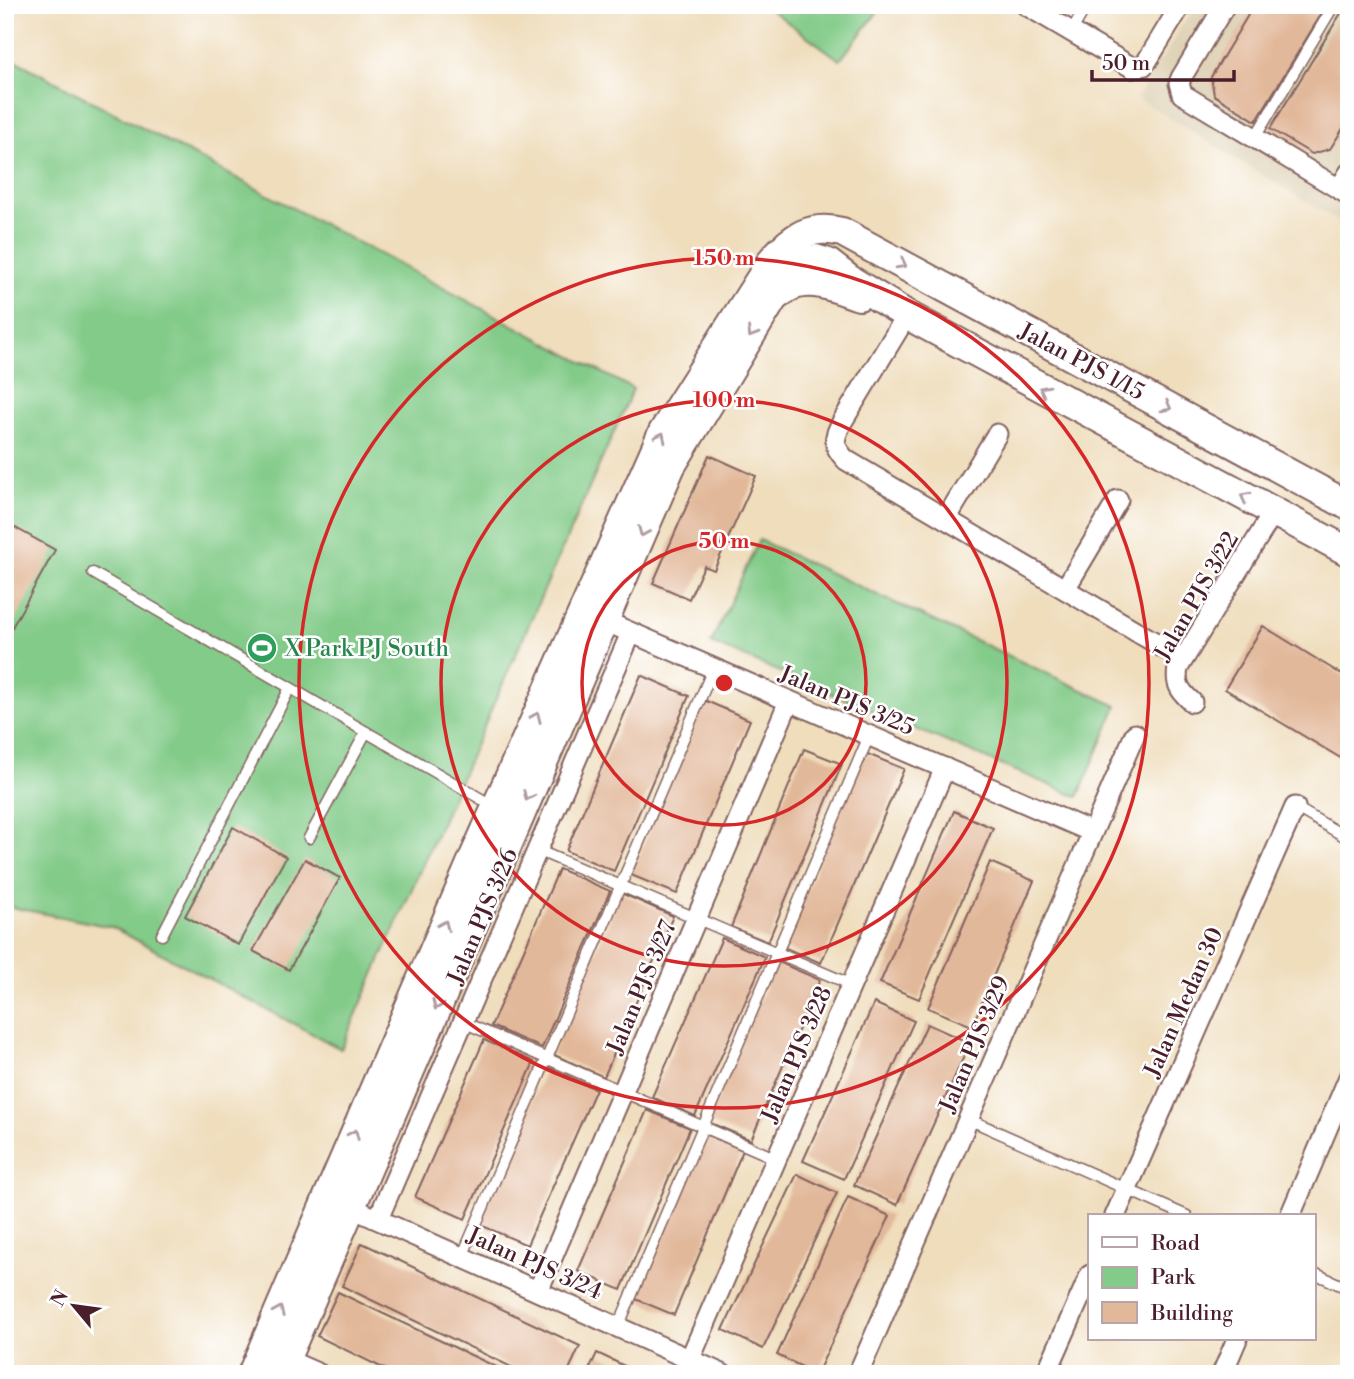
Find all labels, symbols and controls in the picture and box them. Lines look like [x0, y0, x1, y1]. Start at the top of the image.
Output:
scale bar [1092, 38, 1233, 82]
text: 50 m [1102, 51, 1150, 77]
text: 150 m [694, 246, 754, 272]
one-way arrow [894, 256, 907, 270]
street label: Jalan PJS 1/15 [1013, 317, 1149, 407]
one-way arrow [748, 325, 761, 338]
one-way arrow [1039, 385, 1052, 398]
text: 100 m [693, 388, 755, 414]
one-way arrow [1159, 399, 1172, 412]
one-way arrow [653, 432, 667, 444]
one-way arrow [1240, 492, 1252, 506]
one-way arrow [637, 524, 651, 537]
street label: Jalan PJS 3/22 [1148, 527, 1245, 667]
text: 50 m [699, 529, 749, 555]
sports icon: X Park PJ South [245, 631, 279, 665]
place label: X Park PJ South [284, 635, 449, 663]
street label: Jalan PJS 3/25 [774, 660, 918, 742]
centre of rings [712, 671, 736, 695]
one-way arrow [528, 711, 542, 724]
one-way arrow [522, 789, 536, 802]
street label: Jalan PJS 3/26 [441, 844, 524, 990]
street label: Jalan PJS 3/27 [601, 916, 683, 1060]
one-way arrow [436, 919, 450, 931]
street label: Jalan Medan 30 [1138, 923, 1230, 1083]
street label: Jalan PJS 3/29 [933, 972, 1016, 1118]
street label: Jalan PJS 3/28 [755, 982, 838, 1128]
one-way arrow [432, 998, 446, 1010]
one-way arrow [346, 1128, 360, 1141]
legend [1088, 1214, 1316, 1340]
street label: Jalan PJS 3/24 [462, 1221, 607, 1306]
text: Road [1151, 1231, 1200, 1257]
text: Park [1151, 1265, 1196, 1291]
north arrow [38, 1270, 108, 1340]
text: N [46, 1286, 74, 1311]
text: Building [1150, 1301, 1233, 1327]
one-way arrow [270, 1306, 284, 1318]

